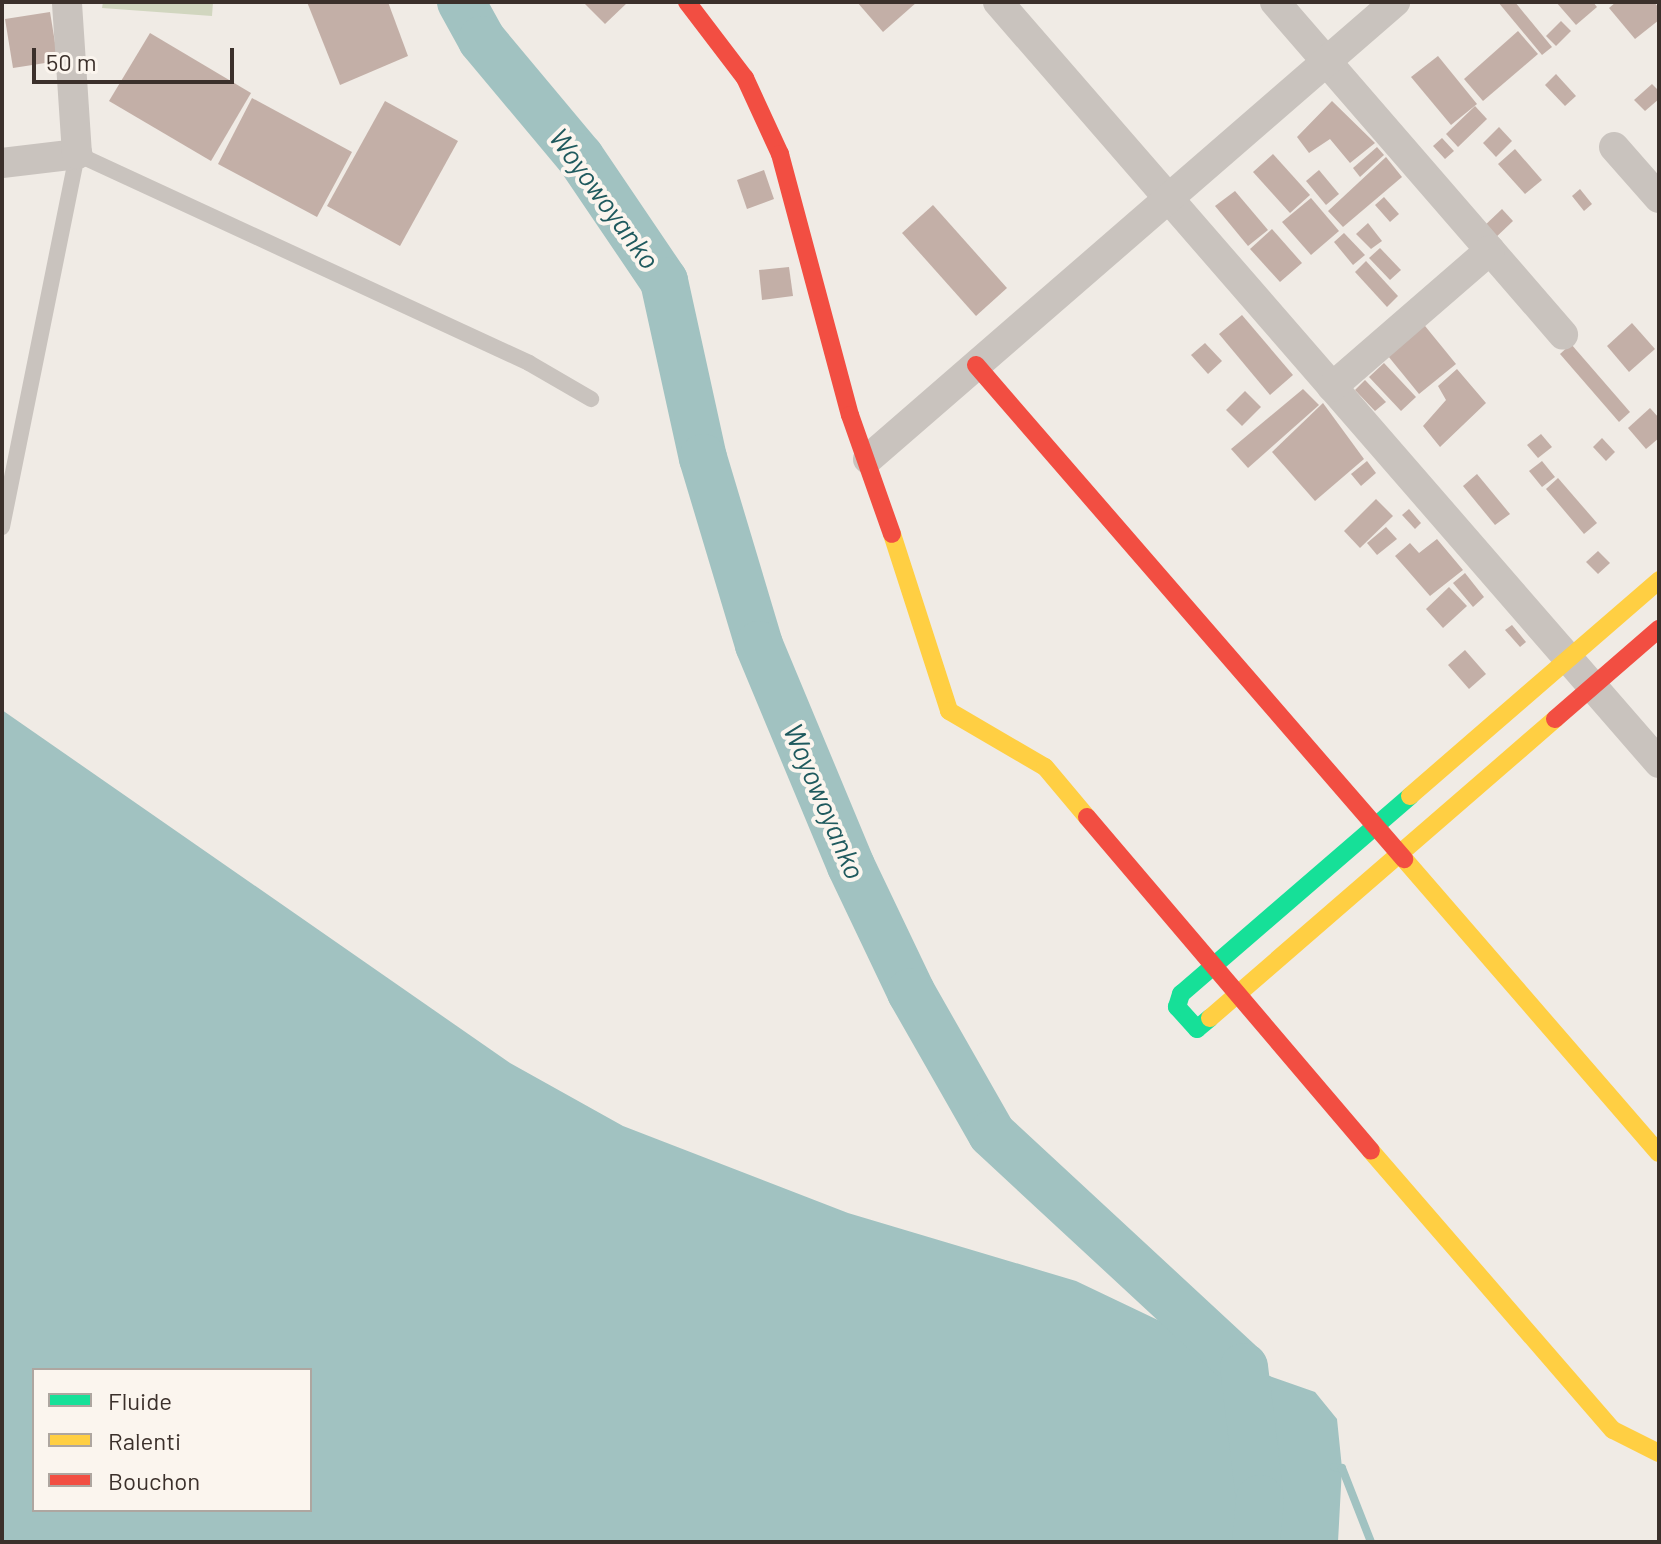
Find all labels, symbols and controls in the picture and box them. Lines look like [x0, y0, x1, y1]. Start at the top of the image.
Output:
scale bar [36, 32, 238, 82]
text: 50 m [46, 47, 97, 76]
water label: Woyowoyanko [543, 121, 667, 275]
water label: Woyowoyanko [777, 718, 873, 884]
legend [32, 1368, 312, 1512]
text: Fluide [108, 1386, 172, 1415]
text: Ralenti [108, 1426, 181, 1455]
text: Bouchon [108, 1466, 200, 1495]

